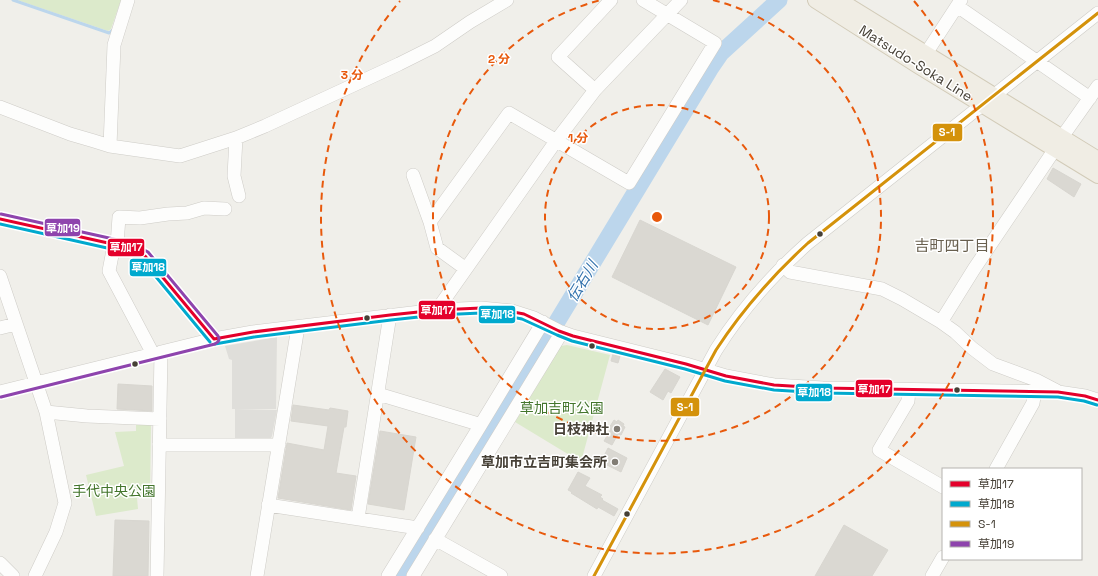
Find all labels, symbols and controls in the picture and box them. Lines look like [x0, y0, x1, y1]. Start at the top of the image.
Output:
street label: Matsudo-Soka Line [856, 21, 976, 105]
text: 2 分 [488, 51, 510, 67]
text: 3 分 [341, 67, 363, 83]
line badge: S-1 [932, 123, 963, 142]
text: S-1 [939, 125, 955, 139]
text: 1 分 [568, 130, 588, 146]
centre of rings [650, 210, 664, 224]
line badge: 草加19 [44, 218, 81, 237]
text: 草加19 [46, 221, 80, 235]
unlabelled marker [815, 229, 825, 239]
district label: 吉町四丁目 [914, 236, 990, 255]
line badge: 草加17 [107, 238, 145, 257]
text: 草加17 [109, 240, 143, 254]
water label: 伝右川 [562, 255, 603, 305]
line badge: 草加18 [129, 258, 167, 277]
text: 草加18 [131, 260, 165, 274]
line badge: 草加17 [418, 300, 456, 320]
text: 草加17 [420, 303, 454, 317]
line badge: 草加18 [478, 305, 516, 324]
text: 草加18 [480, 307, 514, 321]
unlabelled marker [362, 313, 372, 323]
unlabelled marker [587, 341, 597, 351]
unlabelled marker [130, 359, 140, 369]
line badge: 草加17 [855, 379, 893, 398]
text: 草加17 [857, 382, 891, 396]
line badge: 草加18 [795, 383, 833, 402]
text: 草加18 [797, 385, 831, 399]
unlabelled marker [952, 385, 962, 395]
line badge: S-1 [670, 397, 700, 417]
park label: 草加吉町公園 [520, 399, 604, 417]
text: S-1 [677, 400, 693, 414]
place label: 日枝神社 [553, 420, 609, 438]
marker: 日枝神社 [612, 424, 622, 434]
place label: 草加市立吉町集会所 [481, 453, 607, 471]
marker: 草加市立吉町集会所 [610, 457, 620, 467]
legend [942, 468, 1082, 560]
text: 草加17 [978, 476, 1014, 492]
park label: 手代中央公園 [72, 482, 156, 500]
text: 草加18 [978, 496, 1015, 512]
unlabelled marker [622, 509, 632, 519]
text: S-1 [978, 516, 996, 532]
text: 草加19 [978, 536, 1014, 552]

